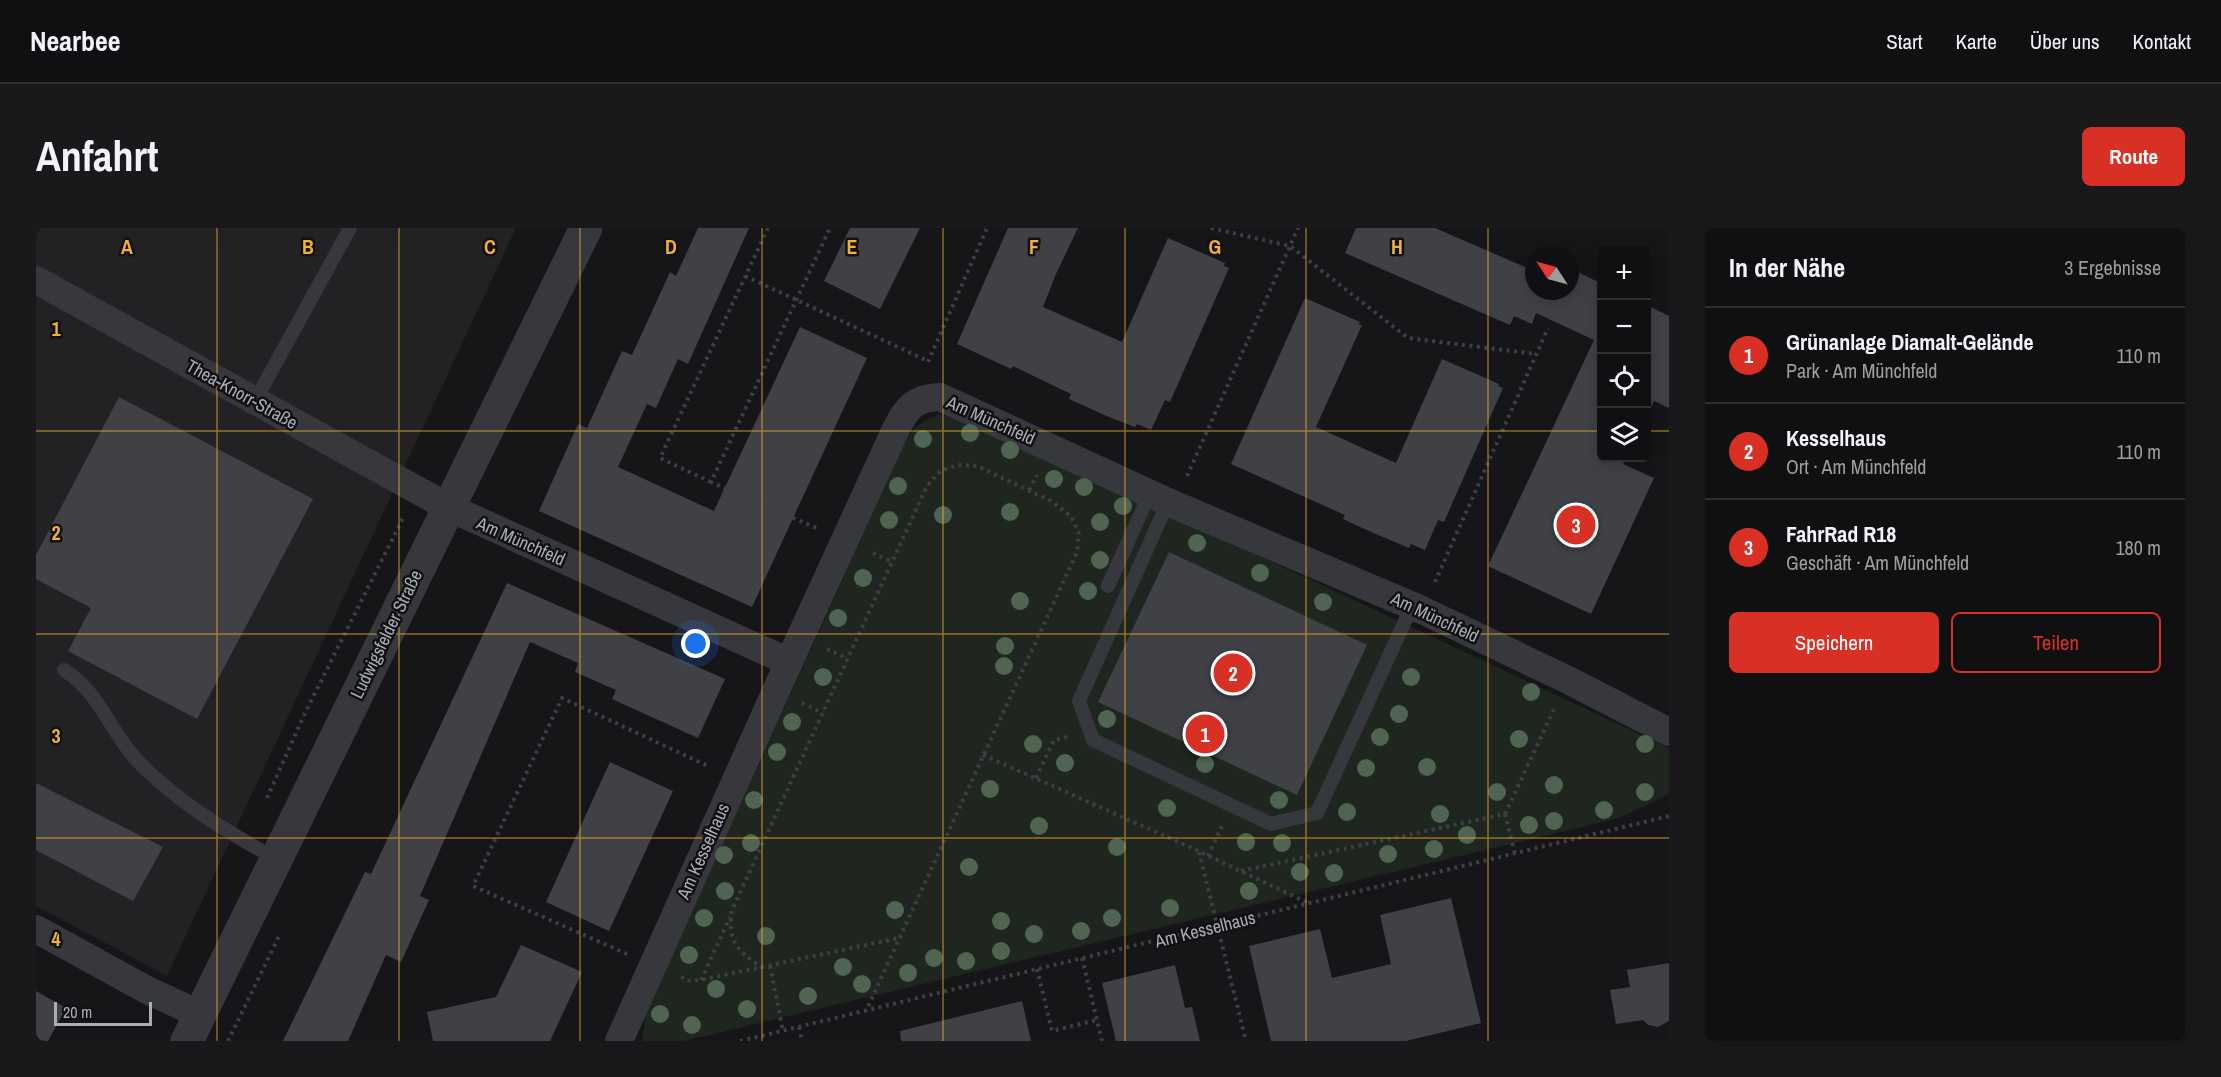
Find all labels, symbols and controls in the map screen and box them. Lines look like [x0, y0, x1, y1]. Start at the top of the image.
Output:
text: Nearbee [30, 22, 121, 60]
text: Start [1886, 27, 1923, 56]
text: Karte [1956, 27, 1997, 56]
text: Über uns [2030, 27, 2100, 56]
text: Kontakt [2133, 27, 2191, 56]
button: Route [2082, 127, 2185, 186]
text: Anfahrt [36, 128, 158, 184]
text: A [121, 233, 133, 260]
text: B [302, 233, 314, 260]
text: C [484, 233, 496, 260]
text: D [665, 233, 677, 260]
text: E [847, 233, 858, 260]
text: F [1029, 233, 1039, 260]
text: G [1209, 233, 1221, 260]
text: H [1391, 233, 1403, 260]
north arrow [1525, 246, 1579, 300]
map controls [1597, 246, 1651, 462]
button: + [1597, 246, 1651, 300]
text: In der Nähe [1729, 250, 1845, 285]
text: 3 Ergebnisse [2064, 254, 2161, 281]
button: − [1597, 300, 1651, 354]
text: 1 [51, 315, 61, 342]
text: Grünanlage Diamalt-Gelände [1786, 327, 2034, 357]
text: 1 [1744, 342, 1753, 369]
text: 110 m [2117, 342, 2161, 369]
street label: Thea-Knorr-Straße [182, 353, 302, 435]
button: locate [1597, 354, 1651, 408]
text: Park · Am Münchfeld [1786, 357, 1937, 384]
street label: Am Münchfeld [942, 389, 1039, 451]
button: layers [1597, 408, 1651, 462]
text: Kesselhaus [1786, 423, 1886, 453]
text: 2 [1744, 438, 1753, 465]
text: 110 m [2117, 438, 2161, 465]
text: Ort · Am Münchfeld [1786, 453, 1926, 480]
pin: 3 [1556, 502, 1596, 548]
street label: Am Münchfeld [472, 510, 569, 572]
text: 2 [51, 519, 61, 546]
text: FahrRad R18 [1786, 519, 1896, 549]
text: 3 [1744, 534, 1753, 561]
text: 180 m [2115, 534, 2161, 561]
text: Geschäft · Am Münchfeld [1786, 549, 1969, 576]
street label: Ludwigsfelder Straße [344, 565, 428, 703]
street label: Am Münchfeld [1386, 585, 1483, 648]
button: Speichern [1729, 612, 1939, 673]
button: Teilen [1951, 612, 2161, 673]
your location [681, 629, 710, 658]
pin: 2 [1214, 650, 1252, 696]
pin: 1 [1186, 712, 1224, 756]
text: 3 [51, 722, 61, 749]
street label: Am Kesselhaus [670, 799, 735, 904]
street label: Am Kesselhaus [1151, 904, 1258, 954]
text: 4 [51, 925, 61, 952]
scale bar [54, 999, 152, 1026]
text: 20 m [63, 1001, 92, 1023]

